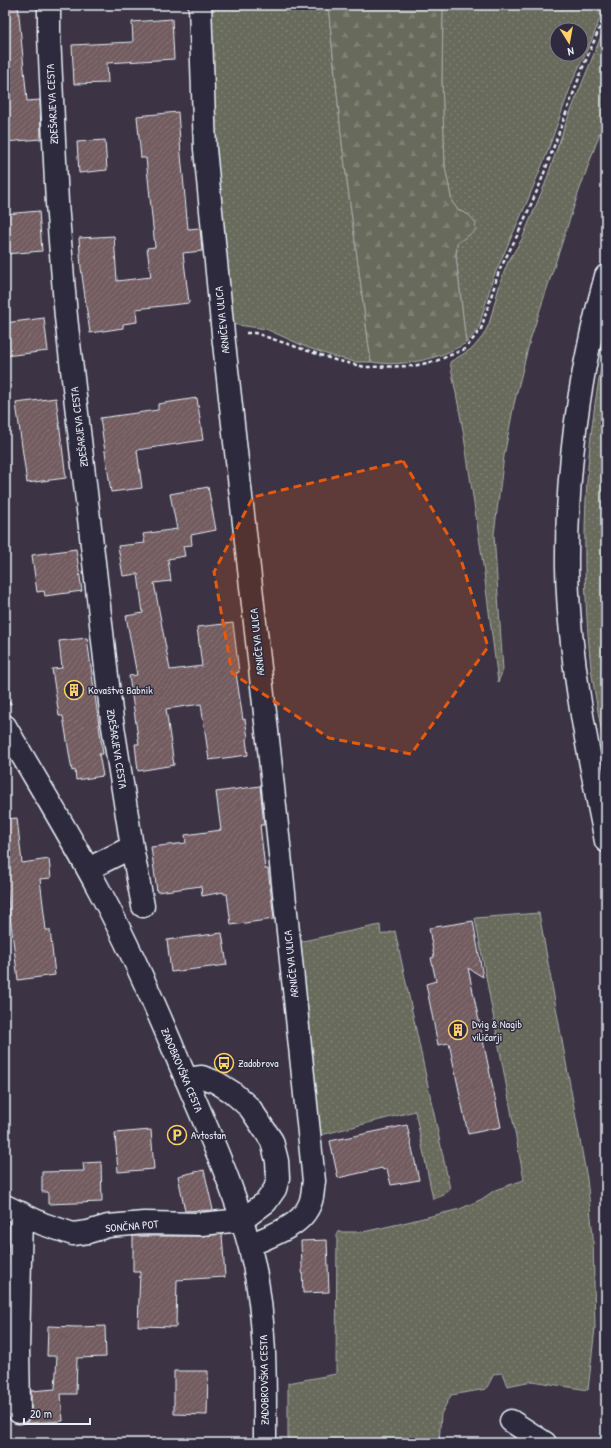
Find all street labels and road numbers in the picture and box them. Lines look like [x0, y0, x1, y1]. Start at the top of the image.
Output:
street label: ZDEŠARJEVA CESTA [43, 63, 61, 145]
street label: ARNIČEVA ULICA [211, 285, 233, 354]
street label: ZDEŠARJEVA CESTA [67, 386, 91, 468]
street label: ARNIČEVA ULICA [246, 607, 268, 676]
street label: ZDEŠARJEVA CESTA [104, 708, 130, 790]
street label: ARNIČEVA ULICA [280, 929, 302, 998]
street label: ZADOBROVŠKA CESTA [158, 1026, 206, 1115]
street label: SONČNA POT [105, 1217, 160, 1235]
street label: ZADOBROVŠKA CESTA [256, 1334, 272, 1425]

